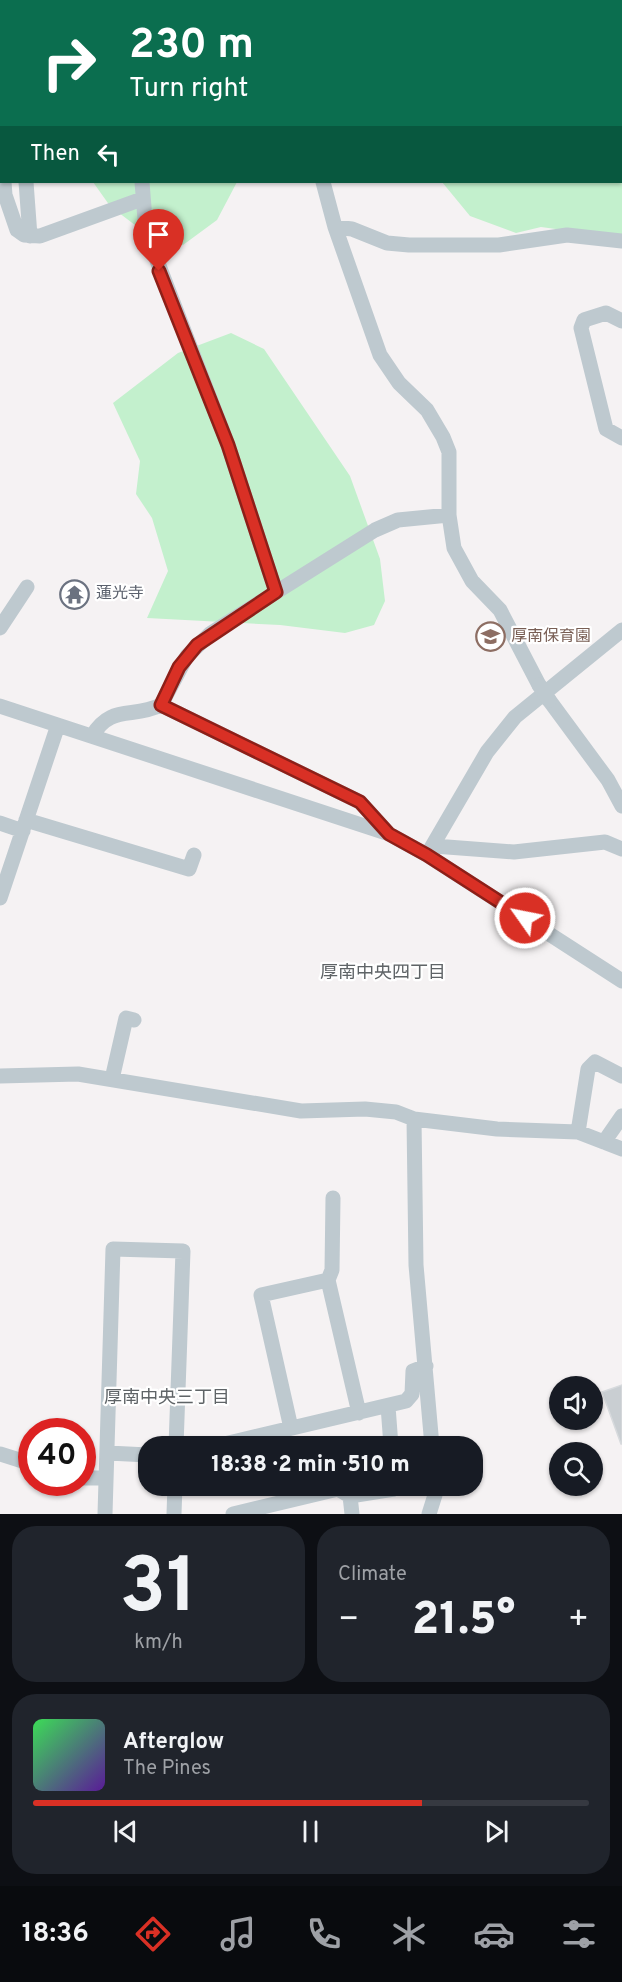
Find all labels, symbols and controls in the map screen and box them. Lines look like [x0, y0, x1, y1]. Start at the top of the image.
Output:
text: 230 m [129, 20, 254, 73]
icon: right [30, 24, 108, 102]
text: Turn right [129, 72, 248, 106]
icon: left [92, 138, 125, 171]
text: Then [30, 141, 80, 168]
pin [133, 209, 184, 271]
icon: arrive [142, 218, 175, 251]
temple icon: 蓮光寺 [59, 578, 91, 610]
place label: 蓮光寺 [96, 584, 144, 604]
school or university icon: 厚南保育園 [474, 621, 506, 653]
place label: 厚南保育園 [511, 627, 591, 647]
position arrow [493, 886, 557, 950]
district label: 厚南中央四丁目 [320, 962, 446, 985]
map controls [549, 1376, 603, 1496]
button: sound [549, 1376, 603, 1430]
district label: 厚南中央三丁目 [104, 1387, 230, 1410]
speed limit sign: 40 [18, 1418, 96, 1496]
button: search [549, 1442, 603, 1496]
text: 18:38 · 2 min · 510 m [211, 1452, 410, 1479]
text: 31 [120, 1541, 197, 1640]
text: Climate [338, 1562, 407, 1588]
text: 21.5° [412, 1593, 515, 1650]
text: − [338, 1600, 359, 1642]
text: + [568, 1600, 589, 1642]
text: km/h [134, 1630, 183, 1656]
text: Afterglow [123, 1729, 224, 1756]
text: The Pines [123, 1756, 211, 1782]
icon: previous [109, 1815, 142, 1848]
icon: pause [294, 1815, 327, 1848]
icon: next [480, 1815, 513, 1848]
icon: directions [132, 1913, 174, 1955]
icon: music [217, 1913, 259, 1955]
icon: phone [303, 1913, 345, 1955]
icon: climate [388, 1913, 430, 1955]
icon: car [473, 1913, 515, 1955]
icon: filters [558, 1913, 600, 1955]
text: 18:36 [22, 1917, 89, 1951]

